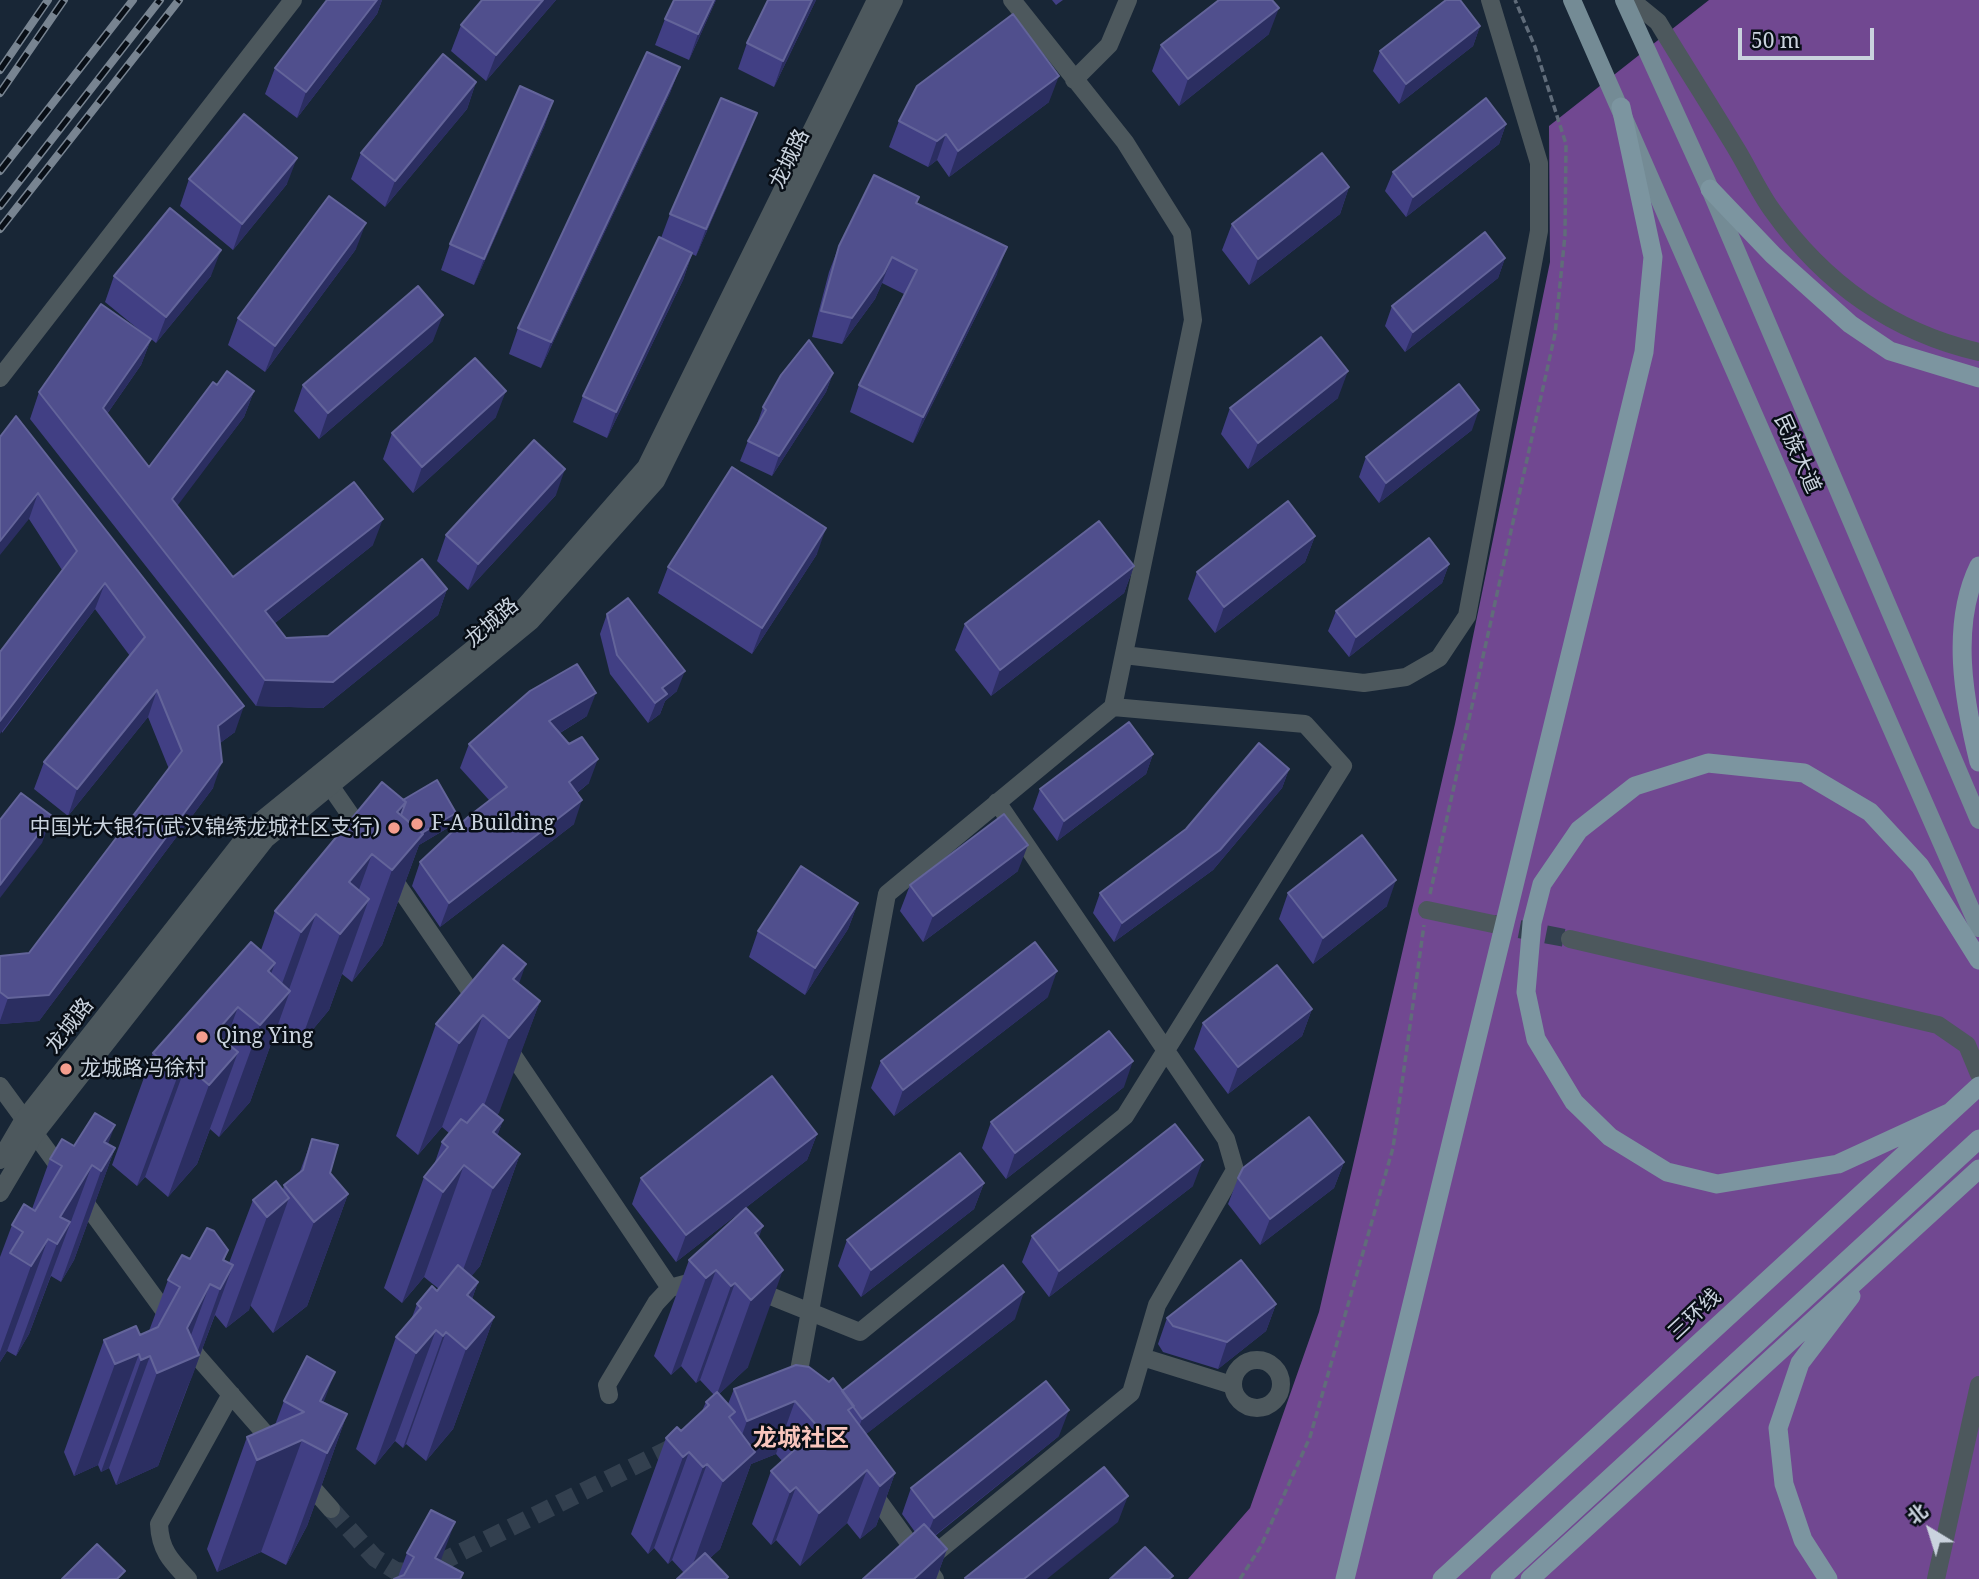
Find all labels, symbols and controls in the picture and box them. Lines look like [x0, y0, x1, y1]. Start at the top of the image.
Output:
scale bar [1741, 14, 1878, 58]
text: 50 m [1751, 26, 1800, 54]
street label: 龙城路 [765, 125, 815, 193]
street label: 民族大道 [1768, 411, 1826, 497]
street label: 龙城路 [460, 593, 524, 653]
place label: F-A Building [431, 811, 555, 837]
place label: 中国光大银行(武汉锦绣龙城社区支行) [29, 815, 380, 841]
marker: F-A Building [409, 816, 425, 832]
marker: 中国光大银行(武汉锦绣龙城社区支行) [386, 820, 402, 836]
street label: 龙城路 [41, 993, 99, 1059]
place label: Qing Ying [216, 1024, 313, 1050]
marker: Qing Ying [194, 1029, 210, 1045]
place label: 龙城路冯徐村 [80, 1056, 206, 1082]
marker: 龙城路冯徐村 [58, 1061, 74, 1077]
street label: 三环线 [1663, 1284, 1727, 1346]
district label: 龙城社区 [753, 1425, 849, 1453]
north arrow [1895, 1495, 1965, 1565]
text: 北 [1902, 1497, 1933, 1530]

